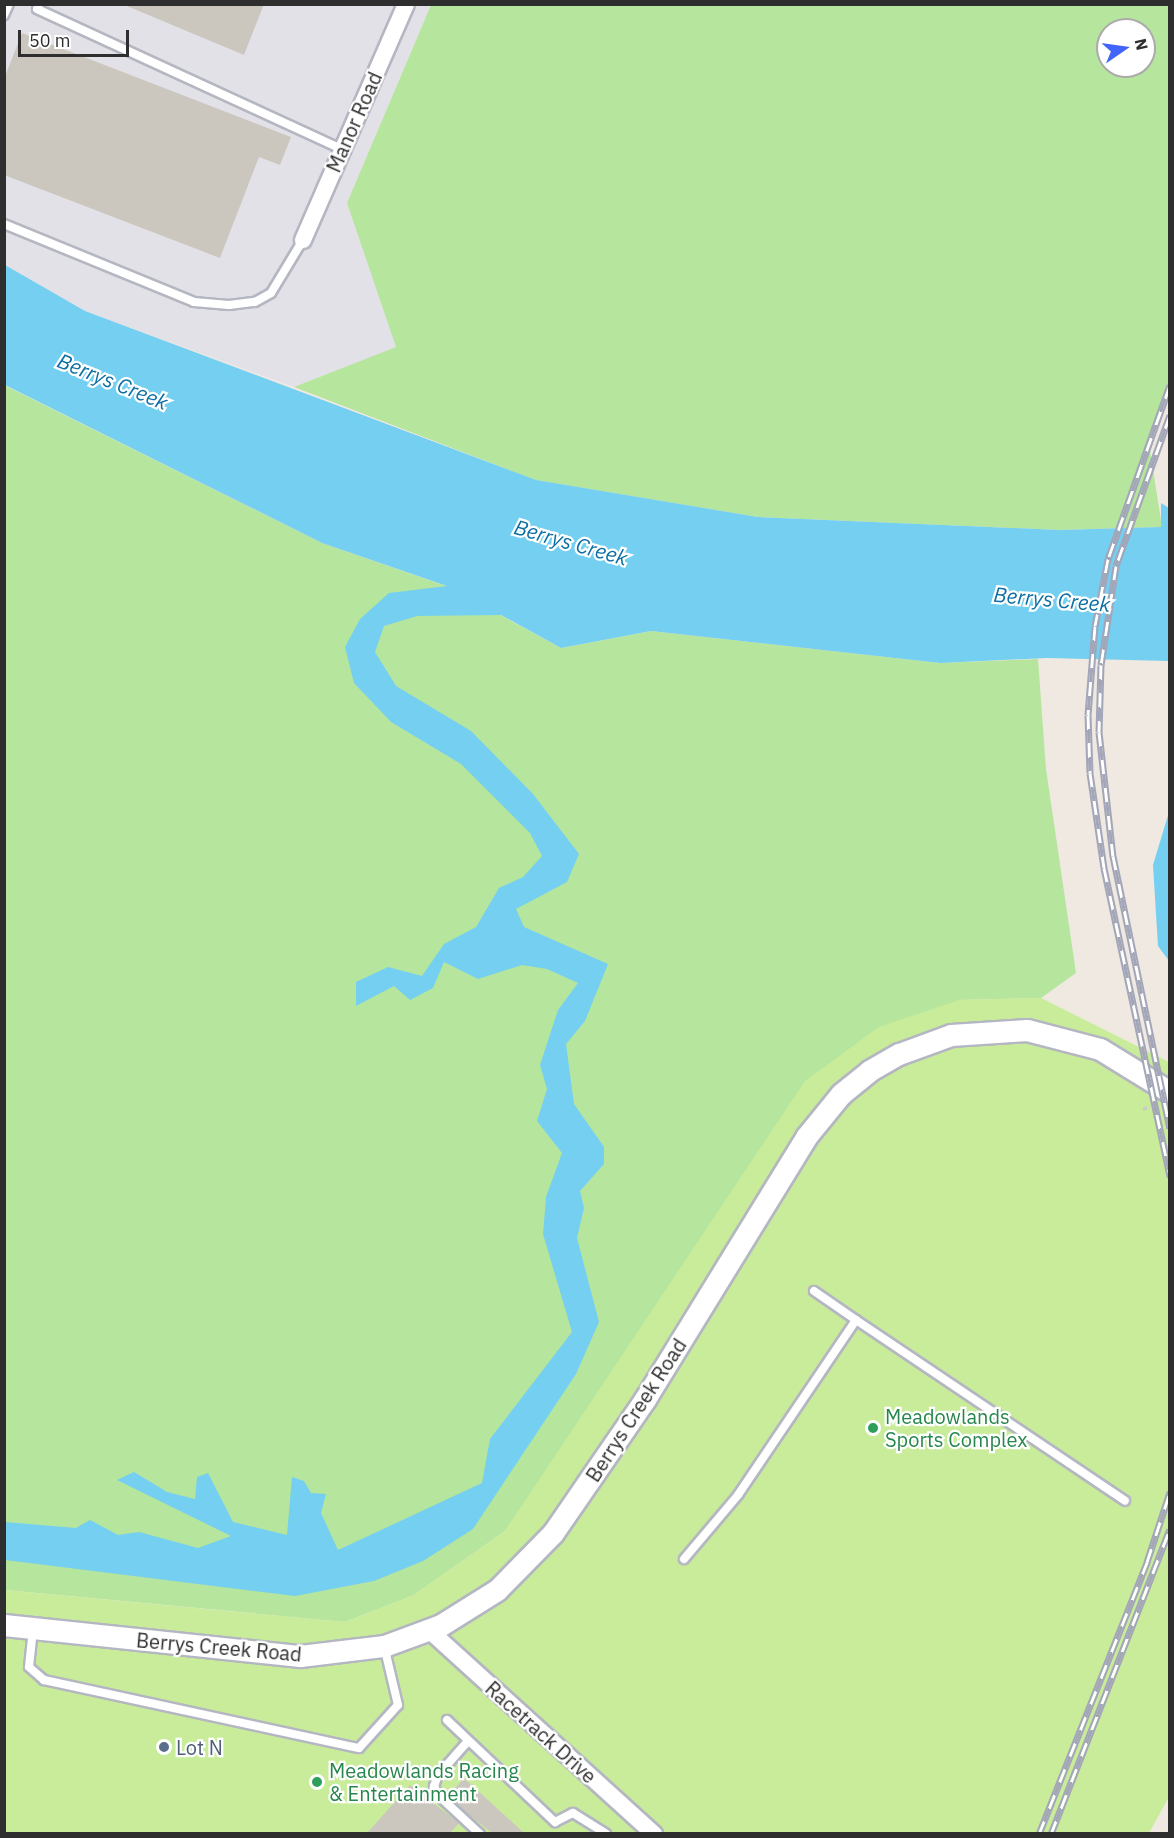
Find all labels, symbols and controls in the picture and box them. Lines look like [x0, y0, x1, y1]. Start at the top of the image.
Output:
scale bar [21, 18, 132, 56]
north arrow [1096, 18, 1156, 78]
text: 50 m [29, 29, 71, 52]
text: N [1131, 37, 1153, 52]
street label: Manor Road [321, 68, 387, 176]
water label: Berrys Creek [54, 347, 172, 415]
water label: Berrys Creek [511, 514, 631, 570]
water label: Berrys Creek [993, 581, 1111, 617]
street label: Berrys Creek Road [581, 1334, 691, 1486]
place label: Meadowlands Sports Complex [885, 1404, 1027, 1451]
marker: Meadowlands Sports Complex [866, 1421, 880, 1435]
street label: Berrys Creek Road [135, 1628, 303, 1666]
street label: Racetrack Drive [481, 1676, 601, 1788]
place label: Lot N [176, 1735, 223, 1759]
marker: Lot N [157, 1740, 171, 1754]
place label: Meadowlands Racing & Entertainment [329, 1758, 519, 1805]
marker: Meadowlands Racing & Entertainment [310, 1775, 324, 1789]

